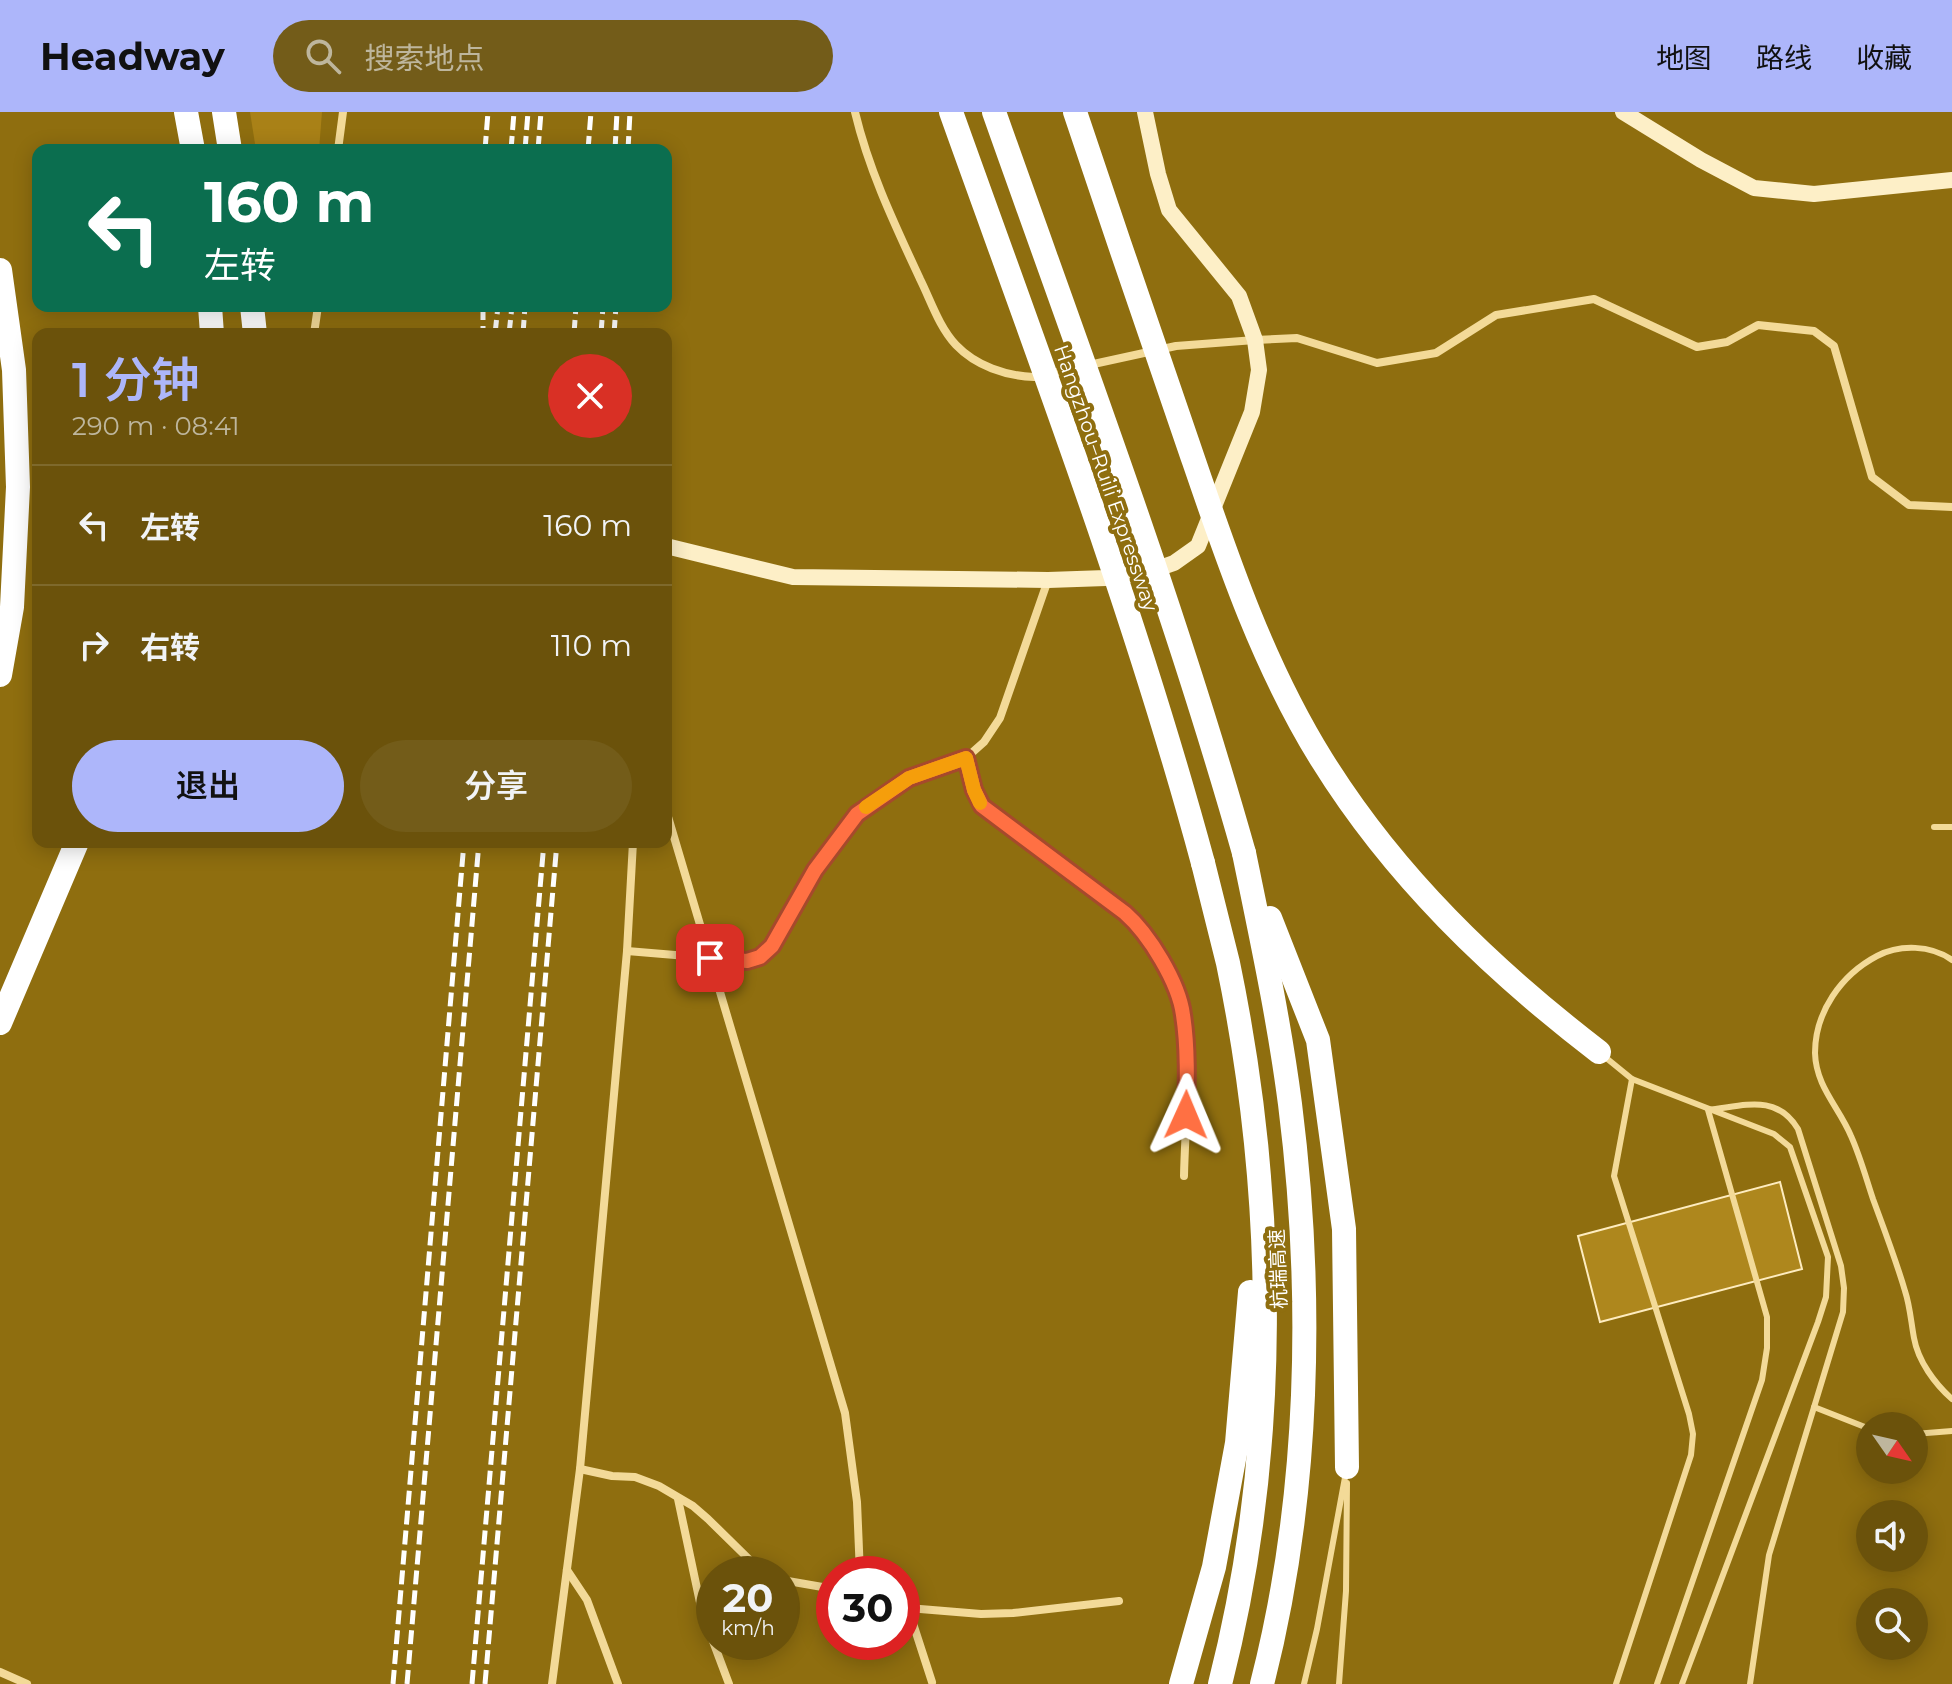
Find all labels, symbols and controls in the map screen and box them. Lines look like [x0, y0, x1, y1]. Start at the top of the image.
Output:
search box [273, 20, 833, 92]
text: Headway [40, 33, 225, 80]
icon: search [301, 34, 345, 78]
text: 搜索地点 [365, 40, 485, 77]
text: 地图 [1656, 41, 1712, 75]
text: 路线 [1756, 41, 1812, 75]
text: 收藏 [1856, 41, 1912, 75]
text: 160 m [204, 168, 374, 236]
icon: left [72, 176, 176, 280]
text: 左转 [204, 243, 276, 287]
street label: Hangzhou–Ruili Expressway [1049, 342, 1163, 615]
text: 1 分钟 [72, 351, 200, 409]
button: close [548, 354, 632, 438]
text: 290 m · 08:41 [72, 410, 240, 442]
icon: left [72, 503, 116, 547]
text: 160 m [543, 507, 632, 544]
text: 左转 [140, 509, 200, 546]
icon: right [72, 623, 116, 667]
text: 110 m [551, 627, 632, 664]
text: 右转 [140, 629, 200, 666]
button: 退出 [72, 740, 344, 832]
button: 分享 [360, 740, 632, 832]
pin [676, 924, 744, 992]
icon: arrive [688, 936, 732, 980]
position arrow [1144, 1073, 1228, 1157]
street label: 杭瑞高速 [1265, 1229, 1291, 1309]
north arrow [1856, 1412, 1928, 1484]
map controls [1856, 1412, 1928, 1660]
button: sound [1856, 1500, 1928, 1572]
speed limit sign: 30 [816, 1556, 920, 1660]
text: 20 [723, 1573, 773, 1622]
button: search [1856, 1588, 1928, 1660]
text: km/h [721, 1616, 775, 1640]

